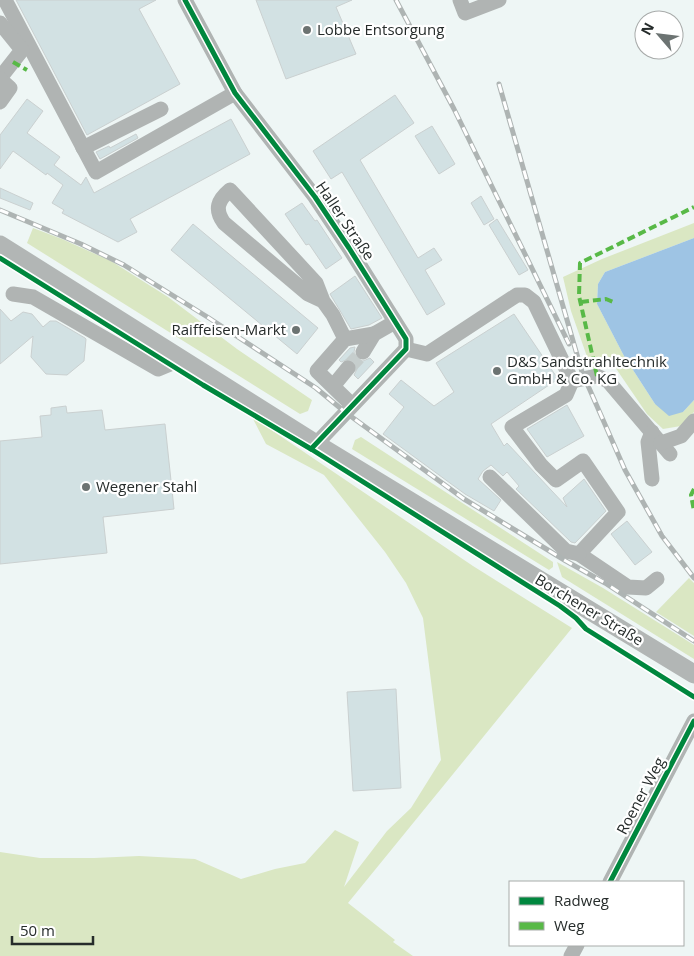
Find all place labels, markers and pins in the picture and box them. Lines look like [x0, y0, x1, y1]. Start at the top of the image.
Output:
place label: Lobbe Entsorgung [317, 19, 444, 39]
marker: Lobbe Entsorgung [301, 24, 313, 36]
place label: Raiffeisen-Markt [172, 319, 286, 339]
marker: Raiffeisen-Markt [290, 324, 302, 336]
place label: D&S Sandstrahltechnik GmbH & Co. KG [507, 351, 667, 388]
marker: D&S Sandstrahltechnik GmbH & Co. KG [491, 365, 503, 377]
place label: Wegener Stahl [96, 476, 197, 496]
marker: Wegener Stahl [80, 481, 92, 493]

